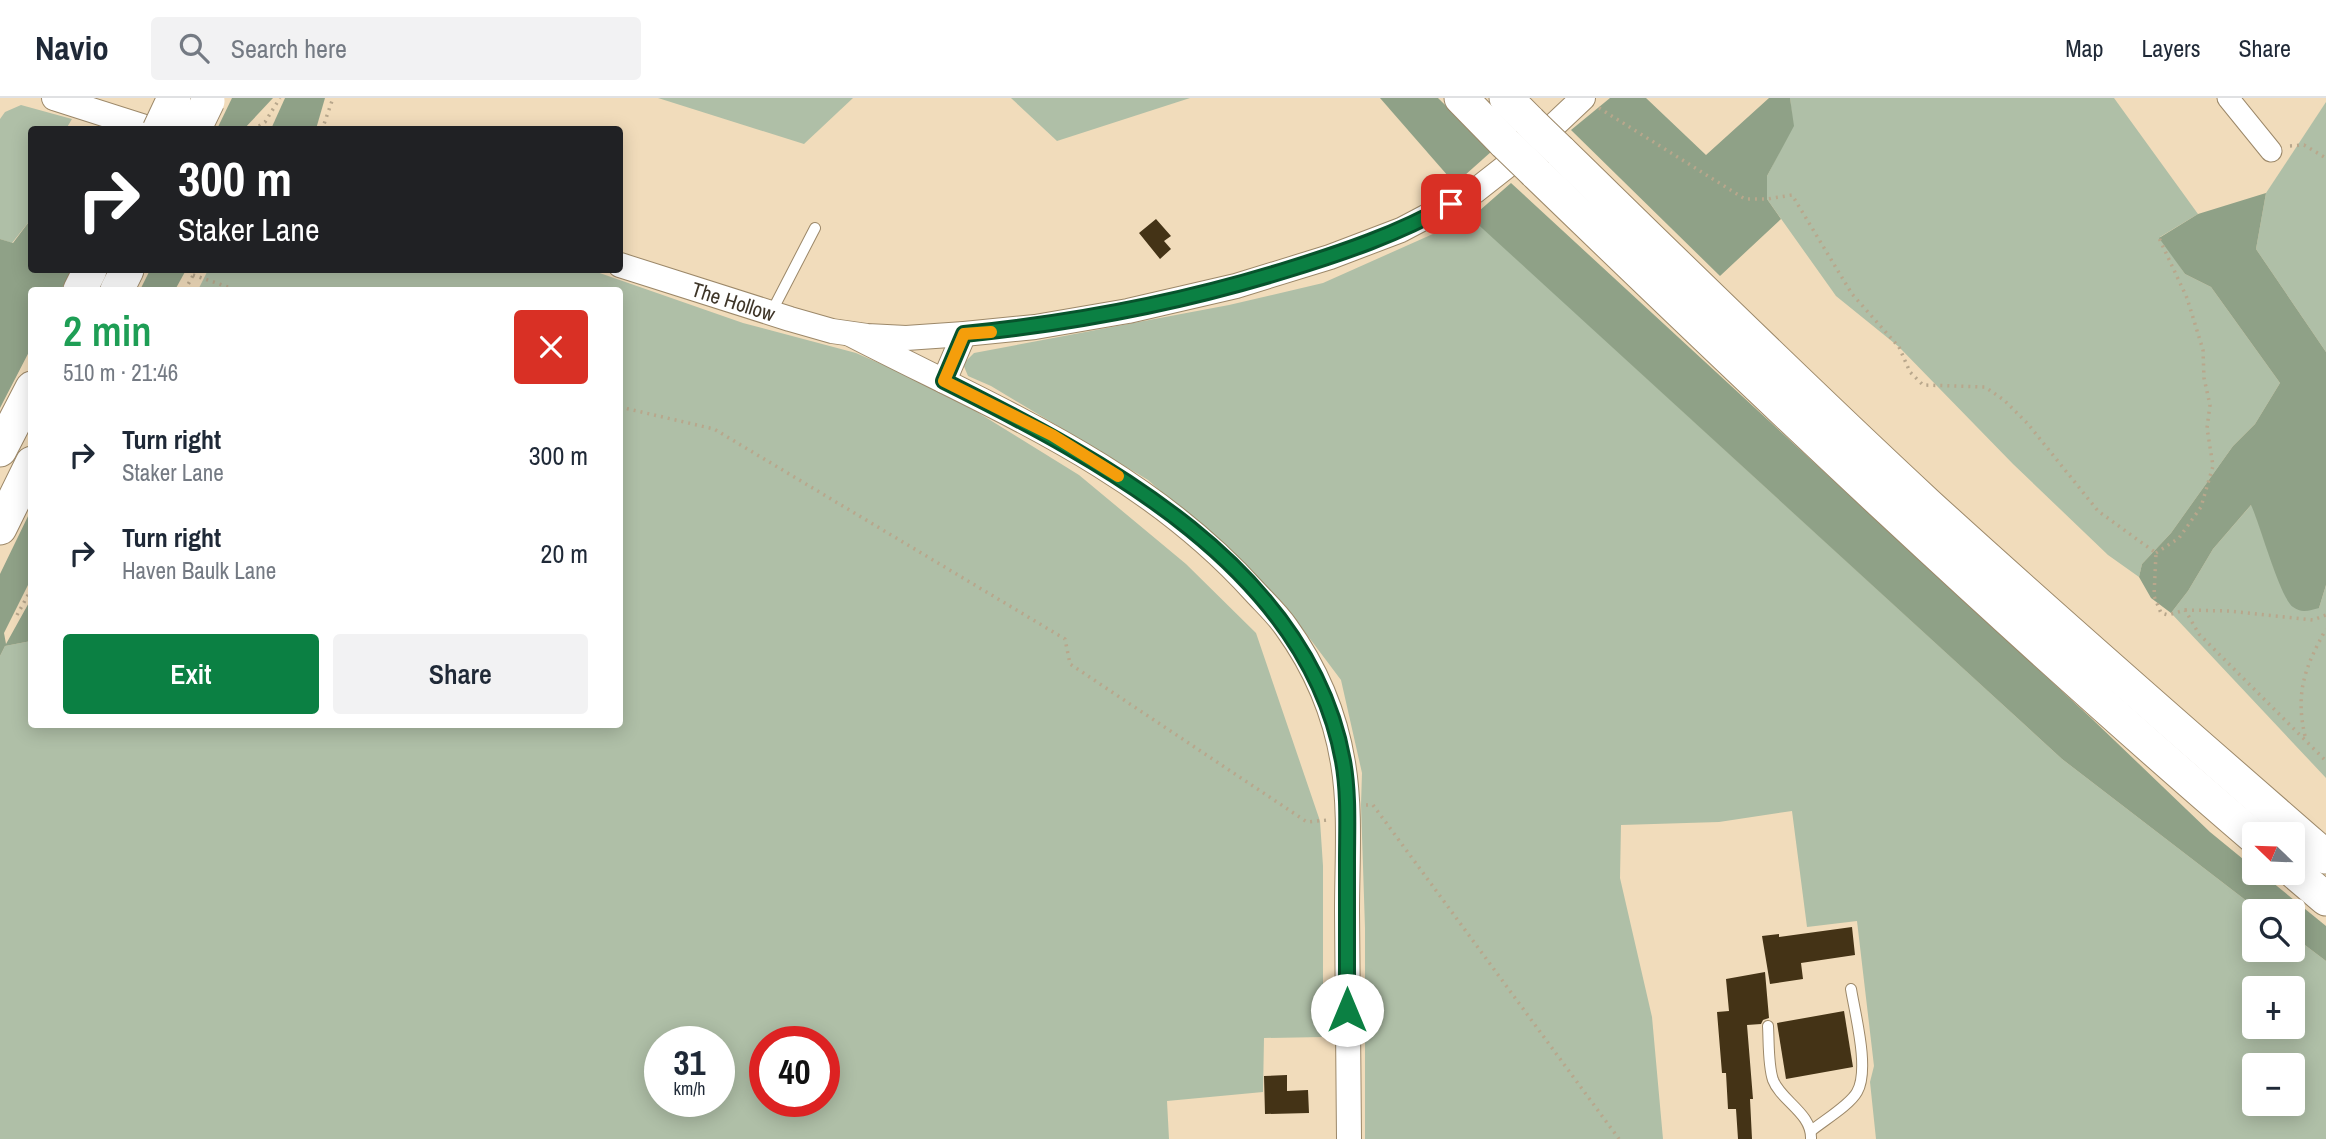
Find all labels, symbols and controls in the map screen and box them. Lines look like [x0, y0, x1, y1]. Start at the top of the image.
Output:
search box [151, 17, 641, 80]
text: Navio [35, 26, 109, 70]
icon: search [175, 29, 213, 67]
text: Search here [231, 31, 347, 66]
text: Map [2065, 32, 2103, 64]
text: Layers [2141, 32, 2200, 64]
text: Share [2238, 32, 2291, 64]
text: 300 m [178, 145, 292, 211]
icon: right [63, 154, 154, 245]
pin [1421, 174, 1481, 234]
icon: arrive [1432, 185, 1470, 223]
text: Staker Lane [178, 208, 320, 251]
street label: The Hollow [688, 274, 779, 328]
text: 2 min [63, 303, 152, 359]
button: close [514, 310, 588, 384]
text: 510 m · 21:46 [63, 357, 178, 388]
text: Turn right [122, 422, 221, 457]
icon: right [63, 436, 101, 474]
text: 300 m [529, 438, 588, 473]
text: Staker Lane [122, 457, 224, 488]
text: Turn right [122, 520, 221, 555]
icon: right [63, 534, 101, 572]
text: 20 m [541, 536, 588, 571]
text: Haven Baulk Lane [122, 555, 276, 586]
button: Exit [63, 634, 319, 714]
button: Share [333, 634, 588, 714]
north arrow [2242, 822, 2305, 886]
map controls [2242, 822, 2305, 1116]
button: search [2242, 899, 2305, 962]
position arrow [1310, 973, 1384, 1047]
button: + [2242, 976, 2305, 1039]
speed limit sign: 40 [749, 1026, 840, 1117]
text: 31 [674, 1039, 705, 1086]
button: − [2242, 1053, 2305, 1116]
text: km/h [674, 1076, 706, 1101]

